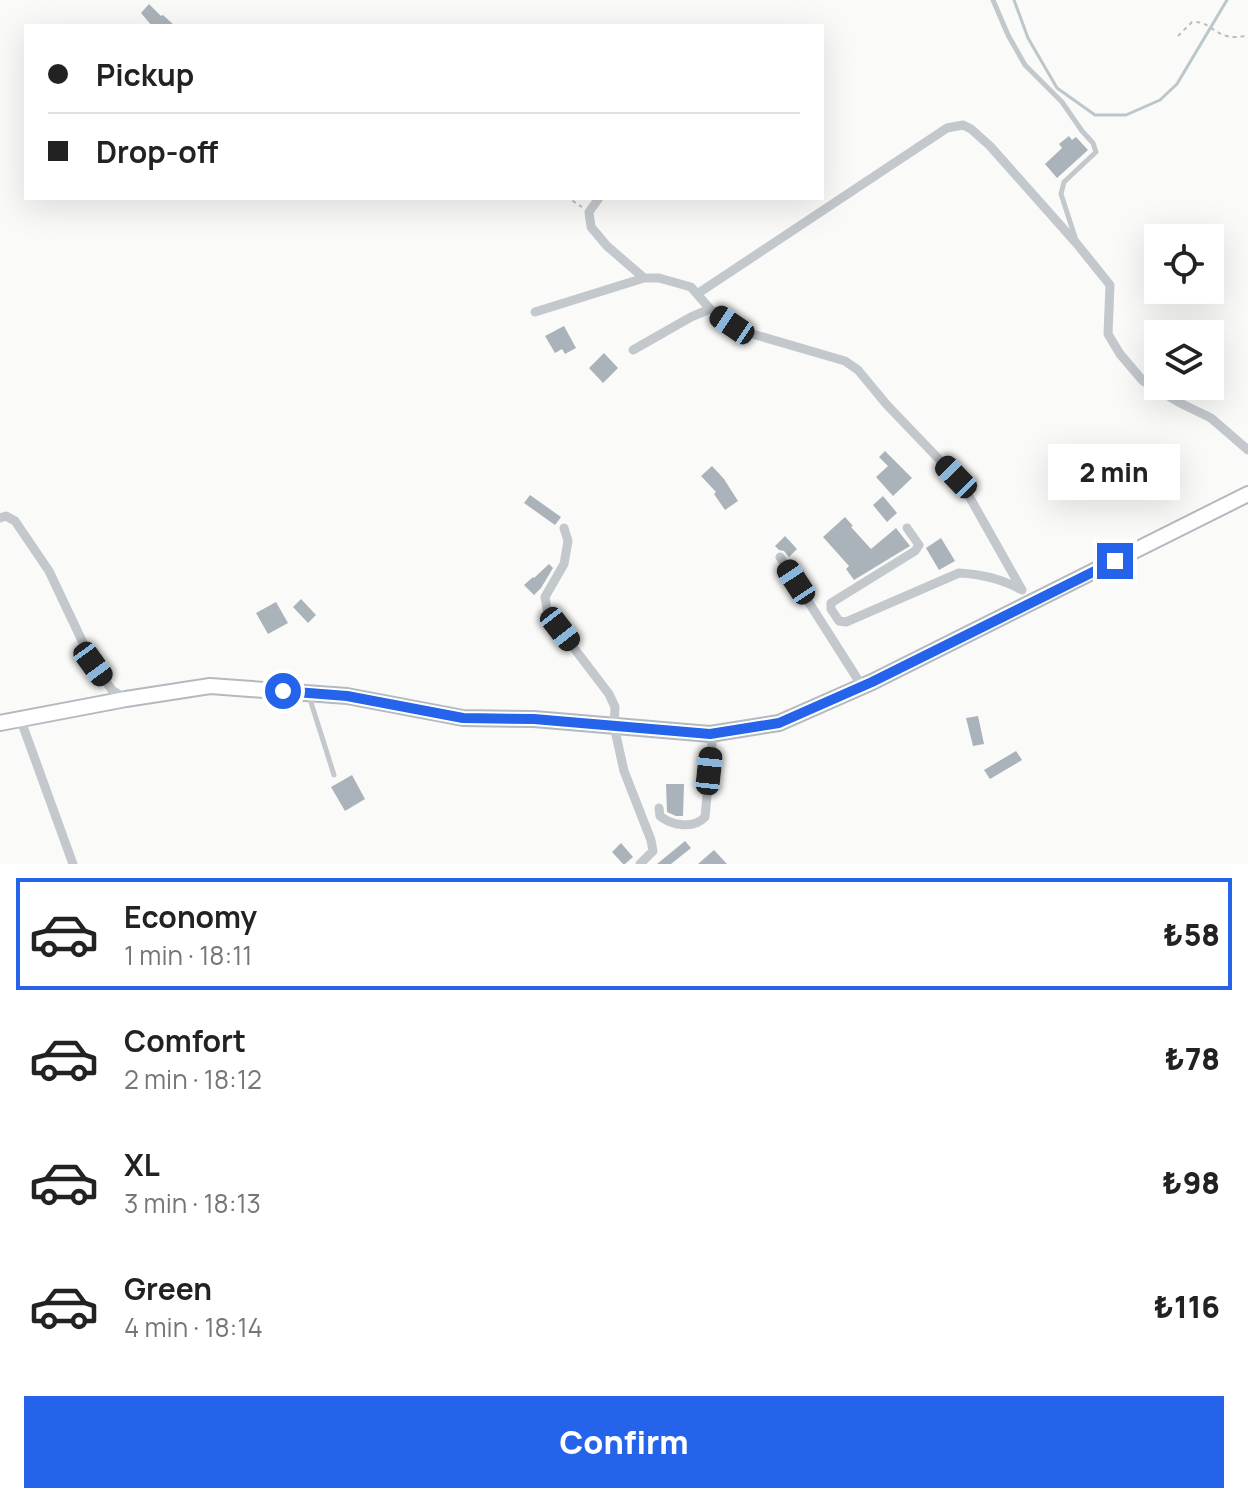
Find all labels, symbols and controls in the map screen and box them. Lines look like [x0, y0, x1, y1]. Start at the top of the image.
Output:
text: Pickup [96, 54, 194, 95]
text: Drop-off [96, 131, 218, 172]
map controls [1144, 224, 1224, 400]
button: locate [1144, 224, 1224, 304]
car [705, 302, 759, 348]
button: layers [1144, 320, 1224, 400]
callout: 2 min [1049, 445, 1181, 501]
car [931, 451, 981, 503]
text: 2 min [1080, 454, 1148, 490]
route end [1097, 543, 1133, 579]
car [773, 555, 819, 609]
car [536, 603, 584, 655]
car [69, 638, 117, 690]
route start [265, 673, 301, 709]
car [695, 746, 723, 796]
text: Economy [124, 896, 257, 937]
icon: car [28, 898, 100, 970]
text: ₺58 [1163, 914, 1220, 955]
text: 1 min · 18:11 [124, 937, 252, 973]
text: Comfort [124, 1020, 246, 1061]
icon: car [28, 1022, 100, 1094]
text: ₺78 [1165, 1038, 1220, 1079]
text: 2 min · 18:12 [124, 1061, 262, 1097]
text: XL [124, 1144, 160, 1185]
icon: car [28, 1146, 100, 1218]
text: ₺98 [1162, 1162, 1220, 1203]
text: 3 min · 18:13 [124, 1185, 261, 1221]
text: Green [124, 1268, 212, 1309]
icon: car [28, 1270, 100, 1342]
text: ₺116 [1154, 1286, 1220, 1327]
text: 4 min · 18:14 [124, 1309, 263, 1345]
button: Confirm [24, 1396, 1224, 1488]

